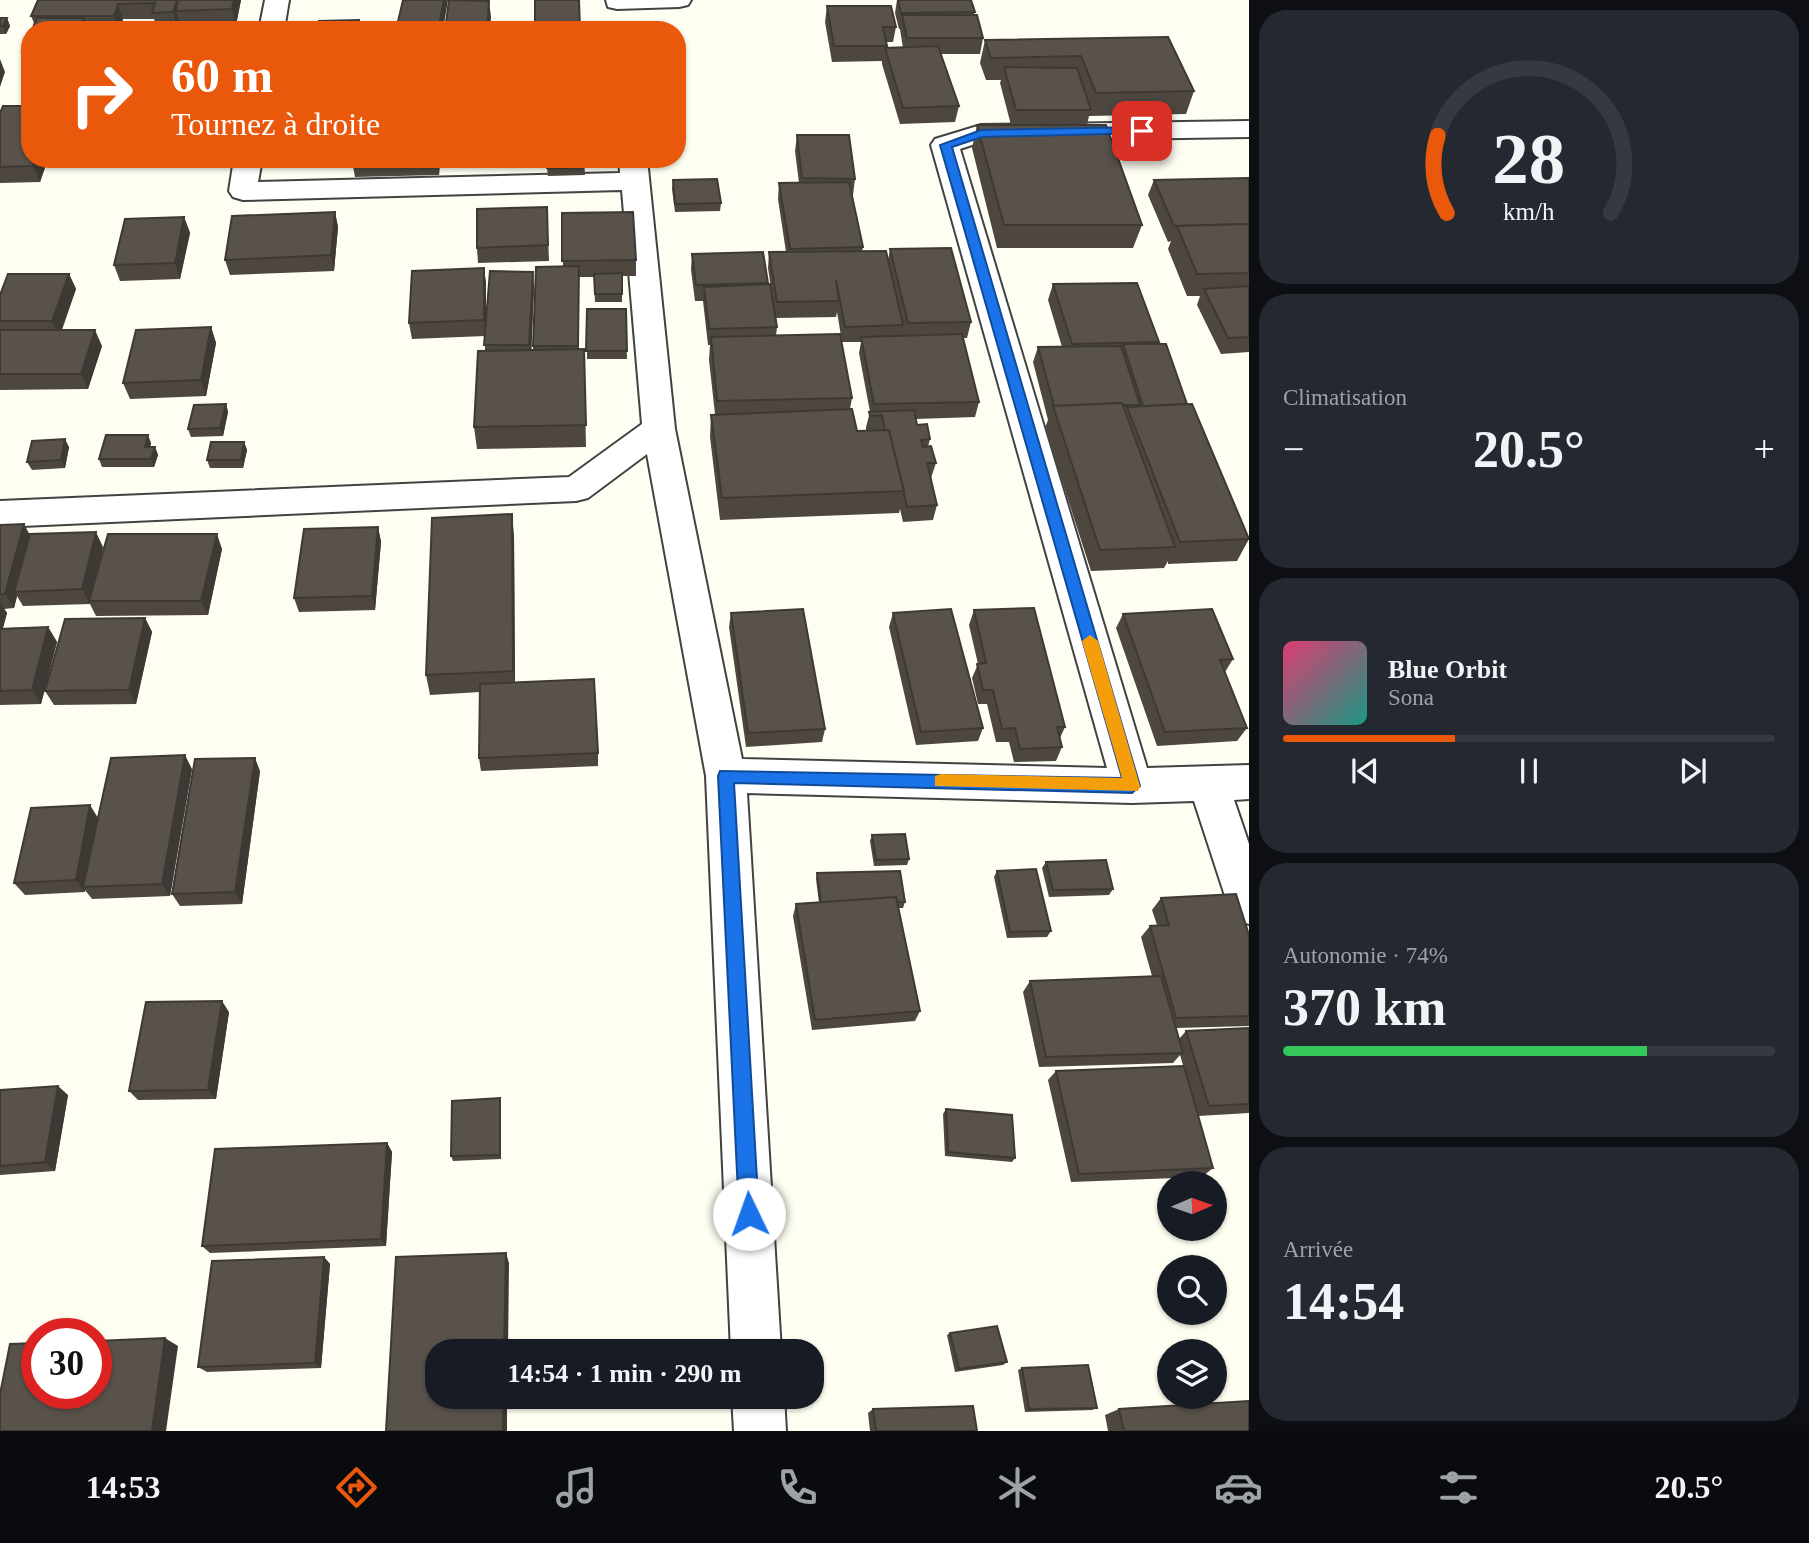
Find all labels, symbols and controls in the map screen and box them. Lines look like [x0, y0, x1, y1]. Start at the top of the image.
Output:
text: 60 m [171, 48, 273, 103]
icon: right [56, 49, 147, 140]
pin [1112, 101, 1172, 161]
text: Tournez à droite [171, 106, 380, 142]
icon: arrive [1123, 112, 1161, 150]
text: 28 [1493, 118, 1565, 199]
text: km/h [1503, 198, 1555, 225]
text: Climatisation [1283, 385, 1407, 410]
text: 20.5° [1473, 421, 1585, 478]
text: − [1283, 428, 1304, 470]
text: + [1754, 428, 1775, 470]
text: Blue Orbit [1388, 655, 1507, 684]
text: Sona [1388, 685, 1434, 710]
icon: previous [1346, 752, 1384, 790]
icon: pause [1510, 752, 1548, 790]
icon: next [1674, 752, 1712, 790]
text: Autonomie · 74% [1283, 943, 1448, 968]
text: 370 km [1283, 979, 1446, 1036]
north arrow [1157, 1171, 1227, 1241]
map controls [1157, 1171, 1227, 1409]
position arrow [712, 1177, 786, 1251]
text: Arrivée [1283, 1237, 1353, 1262]
button: search [1157, 1255, 1227, 1325]
text: 14:54 [1283, 1273, 1404, 1330]
speed limit sign: 30 [21, 1318, 112, 1409]
button: layers [1157, 1339, 1227, 1409]
text: 14:54 · 1 min · 290 m [508, 1359, 742, 1388]
icon: directions [332, 1463, 381, 1512]
icon: music [552, 1463, 601, 1512]
icon: phone [773, 1463, 822, 1512]
icon: climate [993, 1463, 1042, 1512]
icon: car [1214, 1463, 1263, 1512]
icon: filters [1434, 1463, 1483, 1512]
text: 14:53 [86, 1469, 160, 1505]
text: 20.5° [1654, 1469, 1723, 1505]

